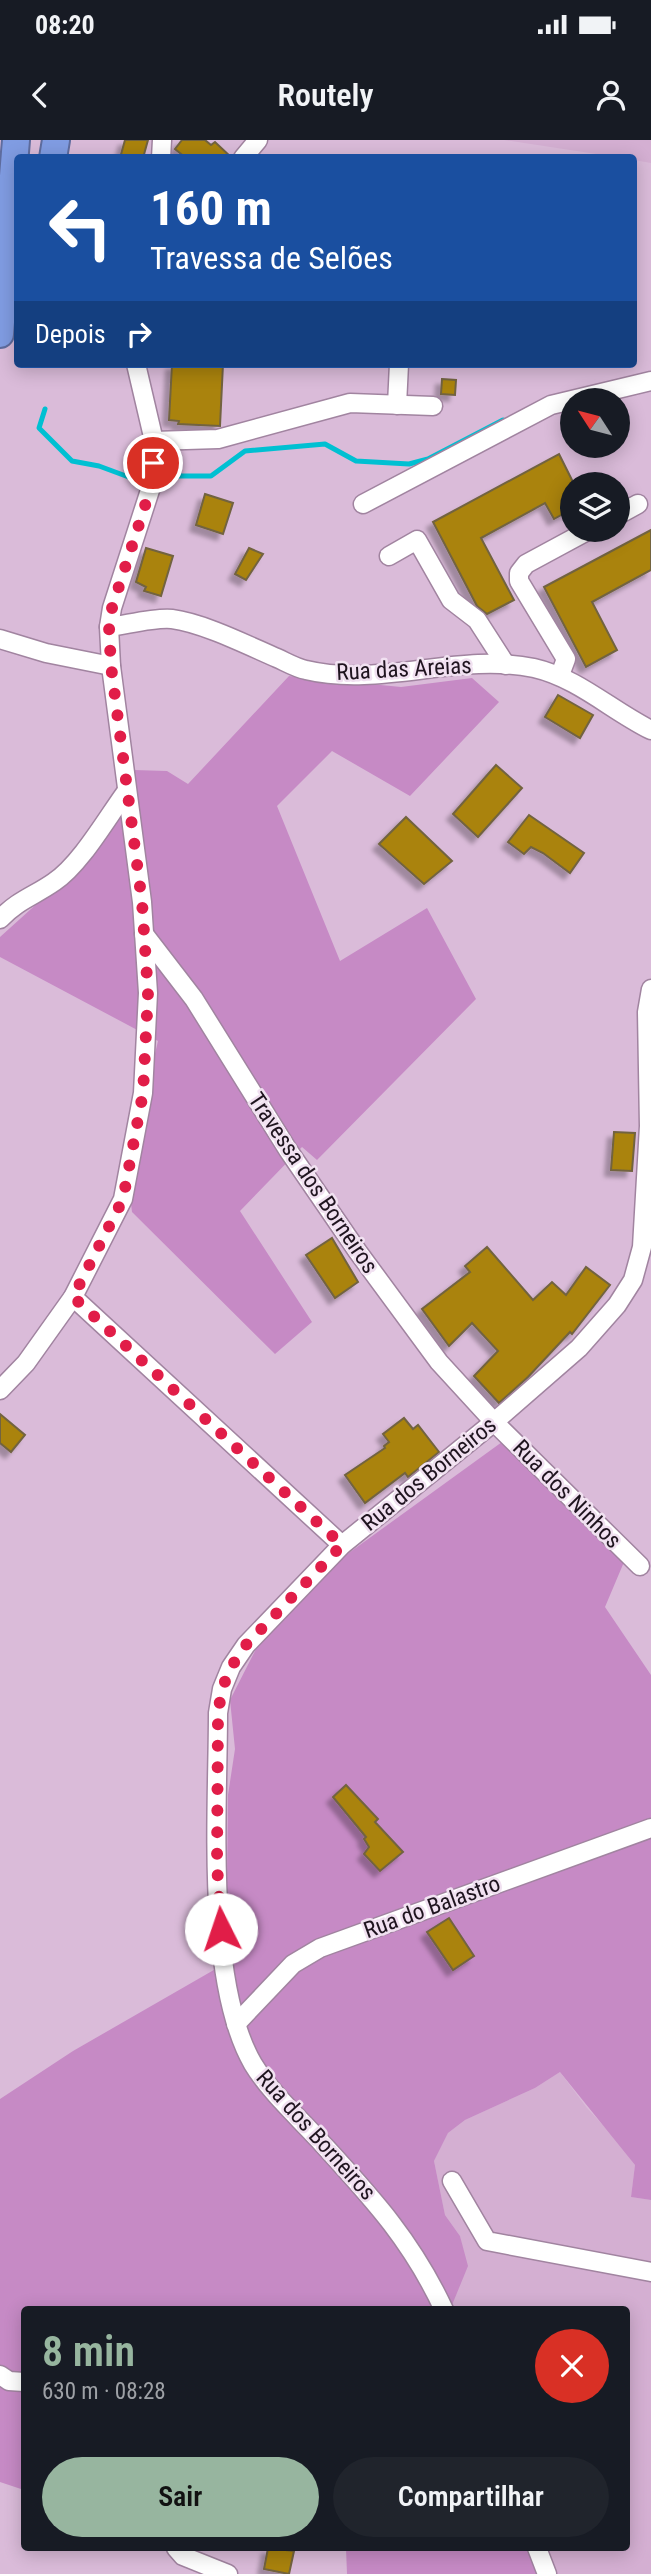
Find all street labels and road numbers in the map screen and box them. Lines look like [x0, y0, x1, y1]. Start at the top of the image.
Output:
street label: Rua das Areias [336, 652, 472, 686]
street label: Travessa dos Borneiros [242, 1088, 384, 1278]
street label: Rua dos Borneiros [356, 1411, 502, 1537]
street label: Rua dos Ninhos [507, 1434, 627, 1554]
street label: Rua do Balastro [360, 1870, 504, 1944]
street label: Rua dos Borneiros [251, 2064, 381, 2206]

